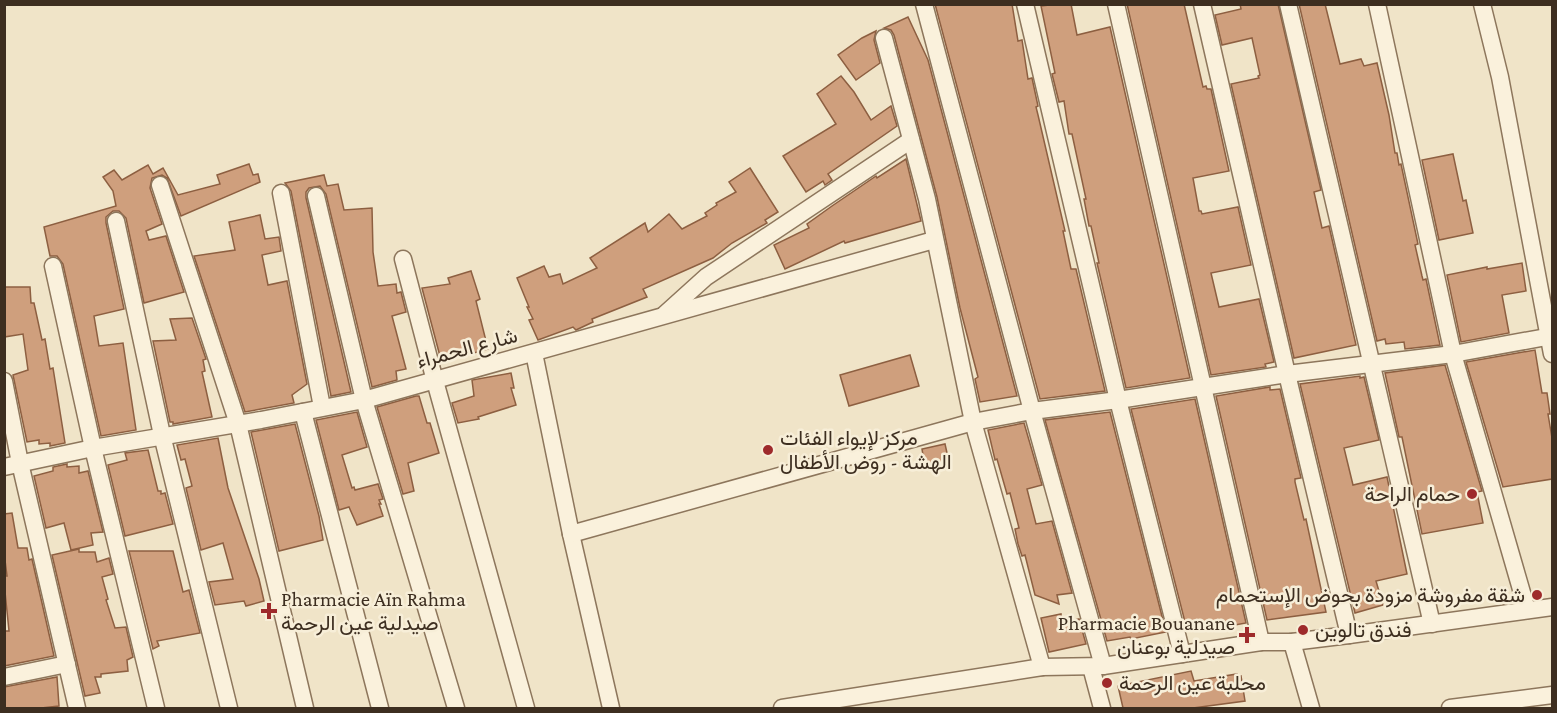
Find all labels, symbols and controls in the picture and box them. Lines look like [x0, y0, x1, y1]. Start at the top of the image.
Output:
street label: شارع الحمراء [414, 323, 521, 375]
place label: مركز لإيواء الفئات الهشة - روض الأطفال [780, 426, 952, 475]
marker: مركز لإيواء الفئات الهشة - روض الأطفال [761, 443, 775, 457]
place label: حمام الراحة [1365, 482, 1460, 508]
marker: حمام الراحة [1465, 487, 1479, 501]
place label: شقة مفروشة مزودة بحوض الإستحمام [1216, 583, 1525, 609]
place label: Pharmacie Aïn Rahma صيدلية عين الرحمة [281, 587, 466, 636]
marker: شقة مفروشة مزودة بحوض الإستحمام [1530, 588, 1544, 602]
marker: Pharmacie Aïn Rahma صيدلية عين الرحمة [262, 604, 276, 618]
place label: Pharmacie Bouanane صيدلية بوعنان [1058, 611, 1235, 660]
place label: فندق تالوين [1315, 618, 1412, 643]
marker: فندق تالوين [1296, 623, 1310, 637]
marker: Pharmacie Bouanane صيدلية بوعنان [1240, 628, 1254, 642]
place label: محلبة عين الرحمة [1119, 671, 1266, 696]
marker: محلبة عين الرحمة [1100, 676, 1114, 690]

